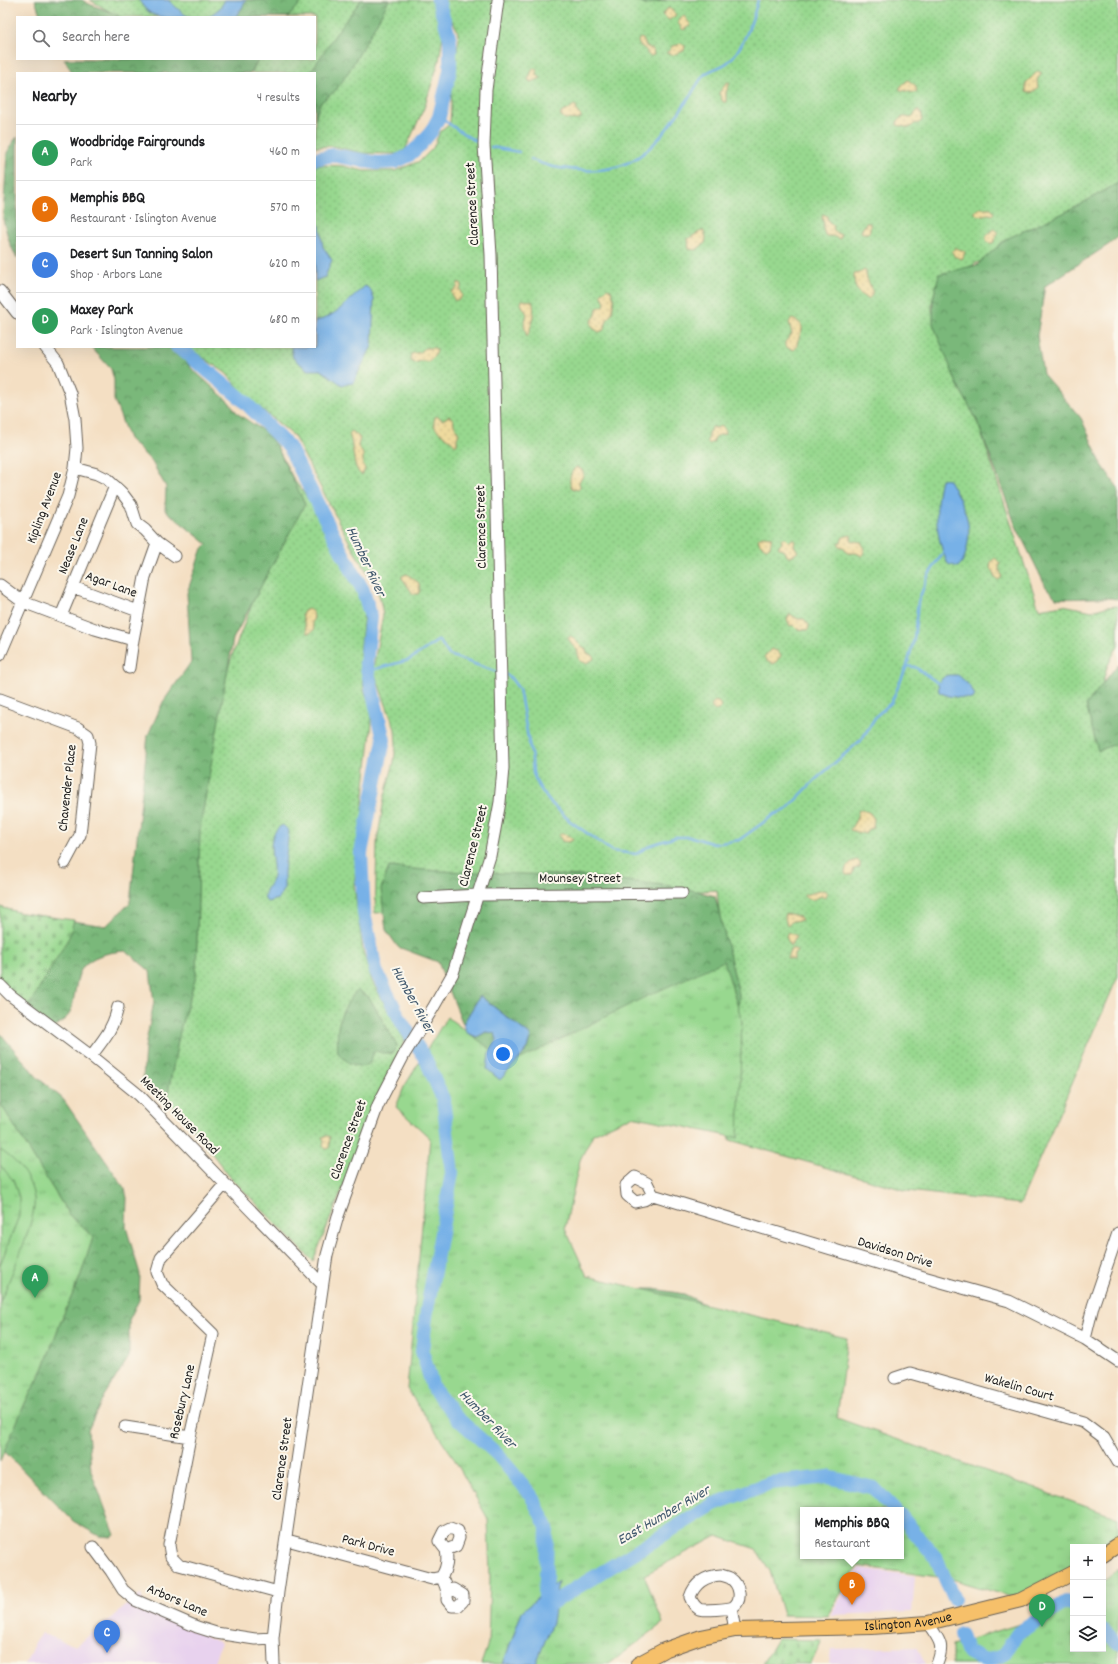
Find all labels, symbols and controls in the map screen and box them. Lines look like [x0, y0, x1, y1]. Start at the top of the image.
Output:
search box [16, 16, 316, 60]
icon: search [30, 27, 52, 49]
text: Search here [62, 27, 130, 49]
text: Nearby [32, 86, 76, 110]
text: 4 results [257, 89, 300, 108]
text: Woodbridge Fairgrounds [70, 132, 205, 154]
text: A [41, 143, 49, 162]
text: 460 m [269, 143, 300, 162]
text: Park [70, 154, 92, 173]
street label: Clarence Street [461, 162, 485, 246]
text: Memphis BBQ [70, 188, 145, 210]
text: B [42, 199, 48, 218]
text: 570 m [270, 199, 300, 218]
text: Restaurant · Islington Avenue [70, 210, 216, 229]
text: Desert Sun Tanning Salon [70, 244, 213, 266]
text: C [42, 255, 48, 274]
text: 620 m [269, 255, 300, 274]
text: Shop · Arbors Lane [70, 266, 162, 285]
text: Maxey Park [70, 300, 133, 322]
text: D [42, 311, 48, 330]
text: 680 m [269, 311, 300, 330]
text: Park · Islington Avenue [70, 322, 183, 341]
street label: Kipling Avenue [22, 469, 68, 547]
street label: Clarence Street [471, 485, 493, 569]
street label: Nease Lane [54, 515, 94, 577]
water label: Humber River [339, 523, 391, 602]
street label: Agar Lane [82, 566, 140, 604]
street label: Chavender Place [53, 743, 83, 833]
street label: Clarence Street [454, 803, 494, 889]
street label: Mounsey Street [539, 869, 621, 889]
water label: Humber River [384, 962, 441, 1039]
your location [493, 1044, 513, 1064]
street label: Meeting House Road [135, 1072, 223, 1160]
street label: Clarence Street [325, 1097, 373, 1183]
street label: Davidson Drive [855, 1232, 935, 1274]
pin: A [22, 1265, 48, 1298]
street label: Rosebury Lane [165, 1363, 201, 1441]
street label: Wakelin Court [982, 1369, 1056, 1407]
water label: Humber River [453, 1385, 522, 1456]
street label: Clarence Street [267, 1416, 299, 1502]
water label: East Humber River [613, 1480, 716, 1552]
popup [800, 1507, 904, 1559]
text: Memphis BBQ [815, 1513, 889, 1535]
street label: Park Drive [339, 1529, 397, 1563]
text: Restaurant [815, 1535, 870, 1554]
map controls [1070, 1544, 1106, 1652]
button: + [1070, 1544, 1106, 1580]
pin: B [839, 1572, 865, 1605]
street label: Arbors Lane [143, 1579, 211, 1623]
button: − [1070, 1580, 1106, 1616]
pin: D [1029, 1594, 1055, 1627]
street label: Islington Avenue [864, 1607, 954, 1637]
button: layers [1070, 1616, 1106, 1652]
pin: C [94, 1620, 120, 1653]

